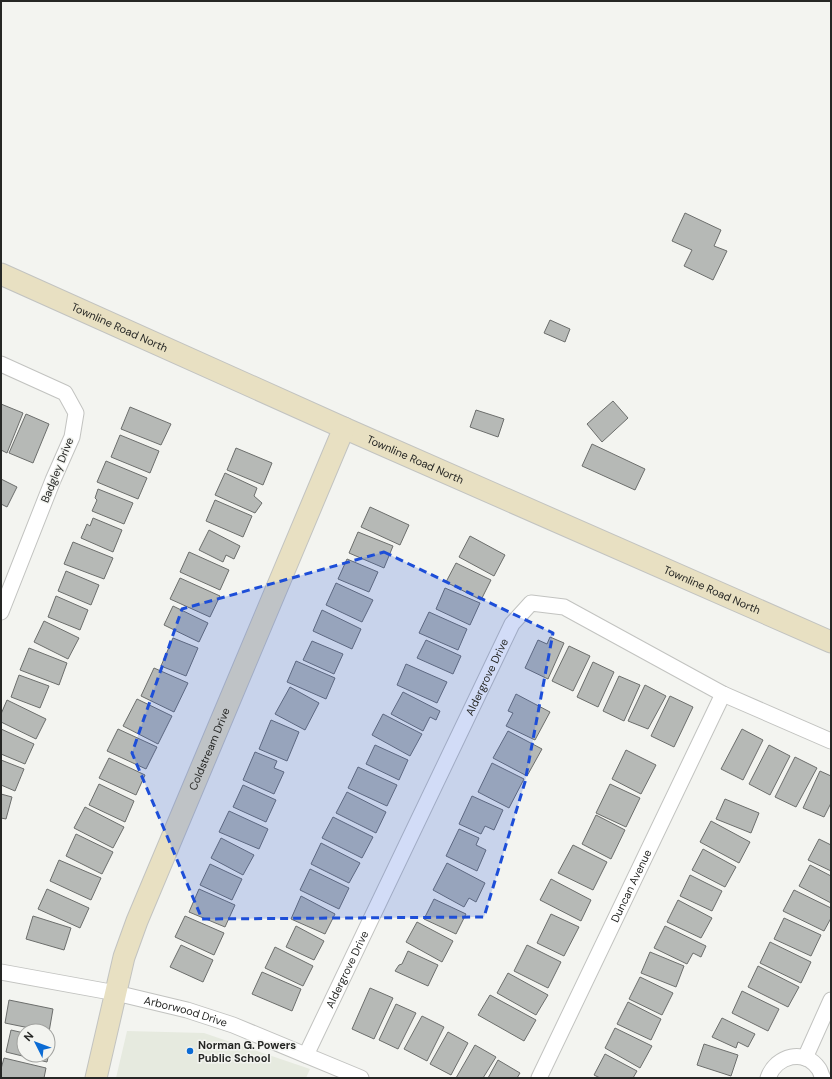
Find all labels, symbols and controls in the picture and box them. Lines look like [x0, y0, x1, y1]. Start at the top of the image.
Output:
street label: Townline Road North [69, 300, 170, 355]
street label: Townline Road North [365, 432, 466, 487]
street label: Badgley Drive [38, 435, 76, 505]
street label: Townline Road North [661, 562, 763, 617]
street label: Aldergrove Drive [462, 636, 511, 718]
street label: Coldstream Drive [186, 706, 233, 792]
street label: Duncan Avenue [608, 847, 654, 925]
street label: Aldergrove Drive [323, 928, 371, 1010]
street label: Arborwood Drive [143, 993, 229, 1030]
north arrow [16, 1023, 56, 1063]
text: N [21, 1029, 36, 1044]
place label: Norman G. Powers Public School [198, 1038, 296, 1065]
marker: Norman G. Powers Public School [185, 1046, 195, 1056]

